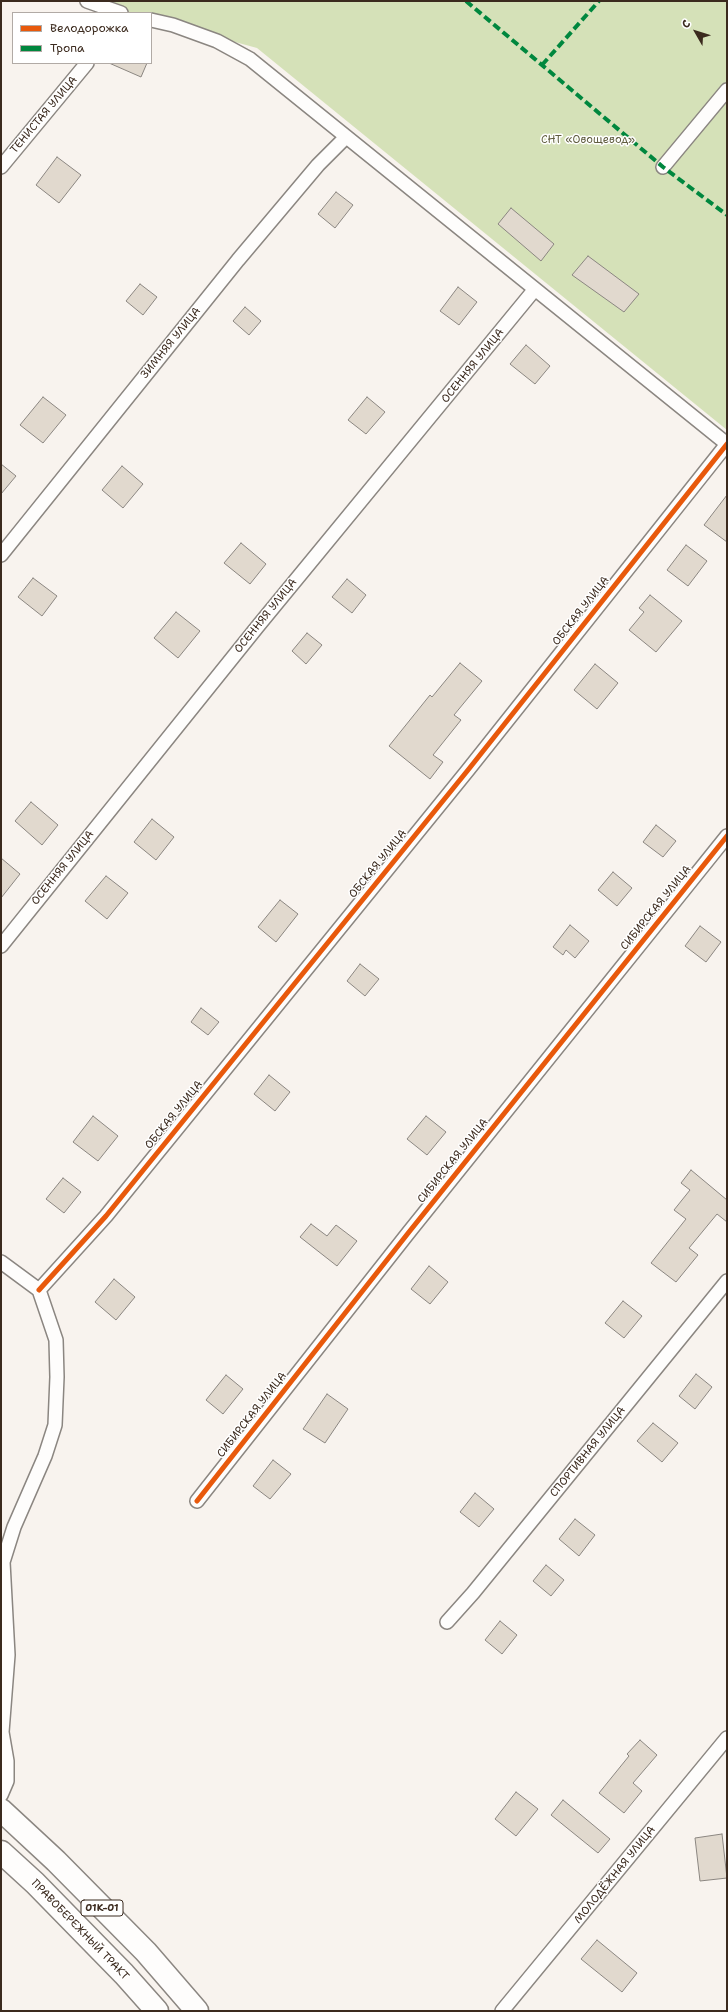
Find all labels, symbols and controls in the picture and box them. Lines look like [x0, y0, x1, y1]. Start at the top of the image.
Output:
legend [12, 12, 152, 64]
north arrow [676, 12, 716, 52]
text: С [678, 17, 694, 31]
text: Велодорожка [50, 20, 128, 36]
text: Тропа [50, 40, 84, 56]
street label: ТЕНИСТАЯ УЛИЦА [8, 74, 80, 156]
park label: СНТ «Овощевод» [541, 133, 635, 147]
street label: ЗИМНЯЯ УЛИЦА [138, 305, 204, 381]
street label: ОСЕННЯЯ УЛИЦА [439, 326, 507, 406]
street label: ОБСКАЯ УЛИЦА [550, 574, 612, 648]
street label: ОСЕННЯЯ УЛИЦА [232, 576, 300, 656]
street label: ОБСКАЯ УЛИЦА [346, 827, 410, 901]
street label: ОСЕННЯЯ УЛИЦА [29, 828, 97, 908]
street label: СИБИРСКАЯ УЛИЦА [618, 863, 694, 953]
street label: ОБСКАЯ УЛИЦА [142, 1078, 206, 1152]
street label: СИБИРСКАЯ УЛИЦА [415, 1116, 491, 1206]
street label: СИБИРСКАЯ УЛИЦА [215, 1370, 289, 1460]
street label: СПОРТИВНАЯ УЛИЦА [547, 1404, 629, 1500]
street label: МОЛОДЁЖНАЯ УЛИЦА [572, 1824, 658, 1926]
street label: ПРАВОБЕРЕЖНЫЙ ТРАКТ [28, 1877, 132, 1983]
road number: 01К-01 [81, 1900, 123, 1916]

